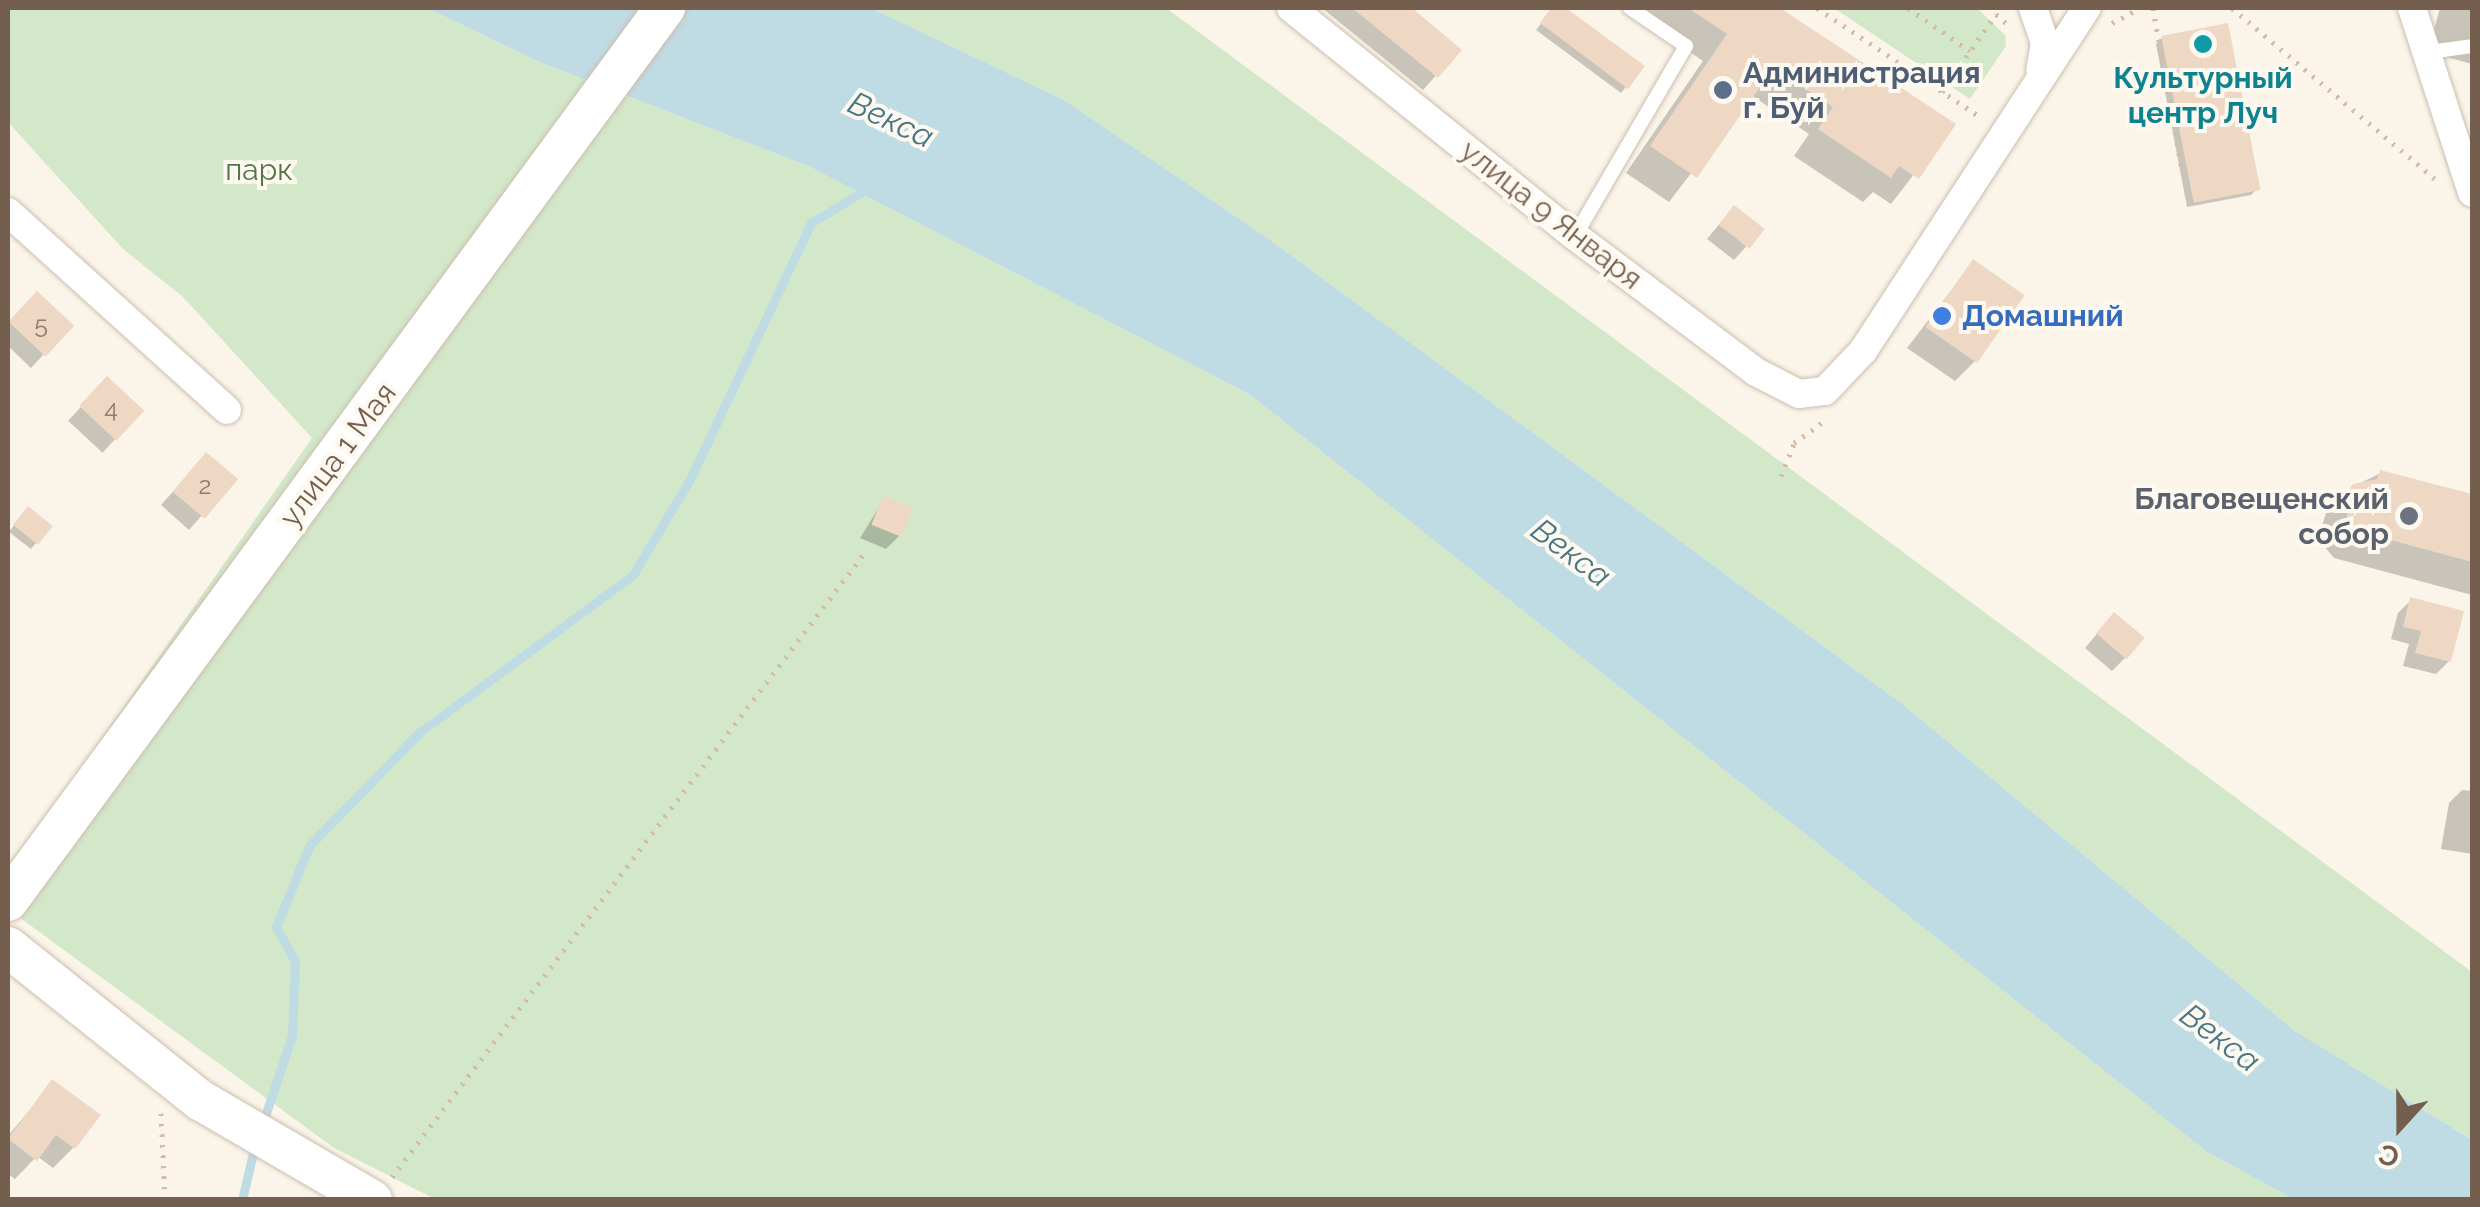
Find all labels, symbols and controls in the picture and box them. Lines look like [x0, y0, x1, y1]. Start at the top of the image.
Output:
marker: Культурный центр Луч [2192, 33, 2214, 55]
place label: Администрация г. Буй [1743, 55, 1981, 126]
place label: Культурный центр Луч [2113, 60, 2293, 130]
marker: Администрация г. Буй [1712, 79, 1734, 101]
water label: Векса [842, 84, 940, 156]
street label: улица 9 Января [1453, 133, 1649, 297]
park label: парк [225, 152, 293, 188]
place label: Домашний [1962, 298, 2124, 334]
marker: Домашний [1931, 305, 1953, 327]
house number: 5 [34, 309, 48, 339]
street label: улица 1 Мая [272, 376, 404, 534]
house number: 4 [104, 393, 118, 423]
house number: 2 [198, 470, 212, 500]
place label: Благовещенский собор [2134, 481, 2389, 552]
marker: Благовещенский собор [2398, 505, 2420, 527]
water label: Векса [1524, 511, 1618, 595]
water label: Векса [2173, 996, 2267, 1080]
north arrow [2350, 1077, 2450, 1177]
text: С [2374, 1137, 2404, 1174]

